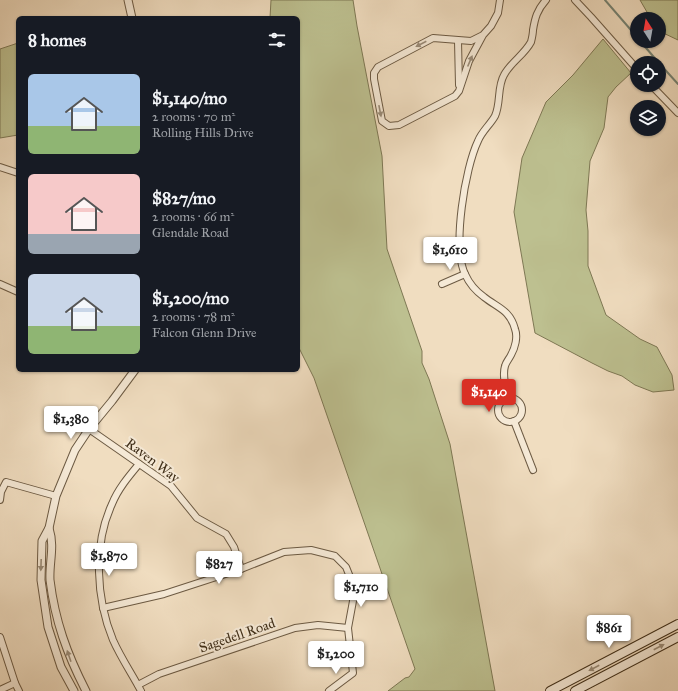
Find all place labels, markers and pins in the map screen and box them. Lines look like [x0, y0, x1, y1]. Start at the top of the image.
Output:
pin: $1,610 [417, 237, 483, 271]
pin: $1,140 [456, 379, 522, 413]
pin: $1,380 [38, 406, 104, 440]
pin: $1,870 [76, 543, 142, 577]
pin: $827 [195, 551, 243, 585]
pin: $1,710 [328, 574, 394, 608]
pin: $861 [585, 615, 633, 649]
pin: $1,200 [303, 641, 369, 675]

